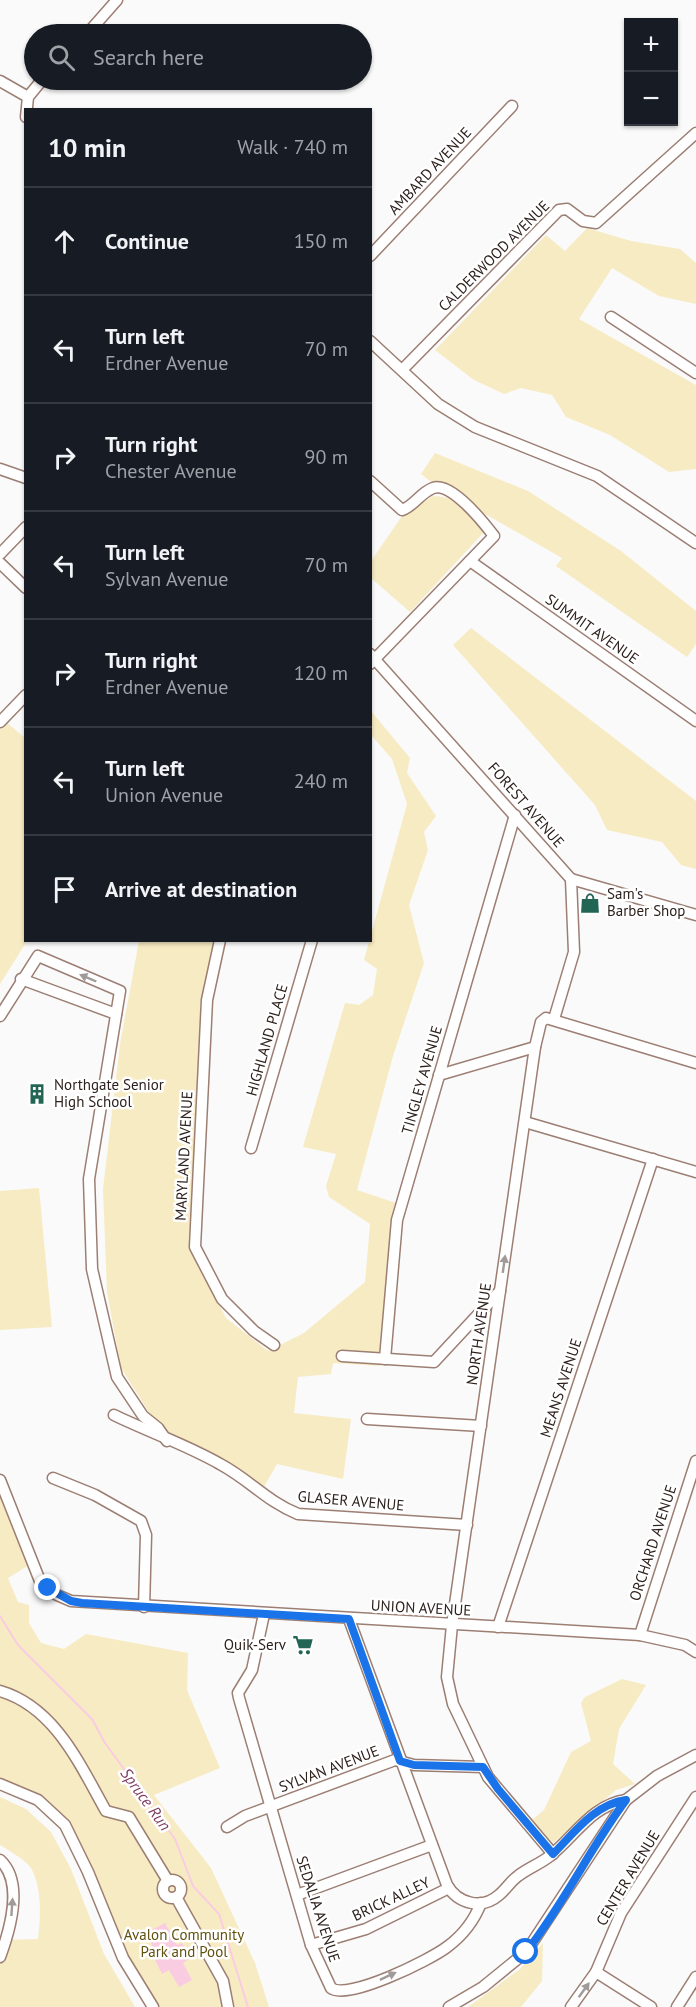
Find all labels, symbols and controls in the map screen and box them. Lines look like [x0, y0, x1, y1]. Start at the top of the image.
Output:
map controls [624, 18, 678, 126]
button: + [624, 18, 678, 72]
search box [24, 24, 372, 90]
icon: search [45, 41, 78, 74]
text: Search here [93, 43, 204, 71]
button: − [624, 72, 678, 126]
street label: AMBARD AVENUE [384, 123, 475, 218]
text: 10 min [48, 131, 126, 164]
text: Walk · 740 m [237, 134, 348, 160]
street label: CALDERWOOD AVENUE [434, 196, 553, 315]
icon: ahead [48, 225, 81, 258]
text: Continue [105, 227, 189, 255]
text: 150 m [294, 228, 348, 254]
text: Turn left [105, 322, 185, 350]
icon: left [48, 333, 81, 366]
text: 70 m [305, 336, 348, 362]
text: Erdner Avenue [105, 350, 228, 376]
text: Turn right [105, 430, 197, 458]
icon: right [48, 441, 81, 474]
text: 90 m [305, 444, 348, 470]
text: Chester Avenue [105, 458, 237, 484]
text: Turn left [105, 538, 185, 566]
icon: left [48, 549, 81, 582]
text: 70 m [305, 552, 348, 578]
text: Sylvan Avenue [105, 566, 228, 592]
street label: SUMMIT AVENUE [542, 589, 643, 668]
text: Turn right [105, 646, 197, 674]
icon: right [48, 657, 81, 690]
text: 120 m [294, 660, 348, 686]
text: Erdner Avenue [105, 674, 228, 700]
text: Turn left [105, 754, 185, 782]
street label: FOREST AVENUE [484, 758, 569, 851]
icon: left [48, 765, 81, 798]
text: 240 m [294, 768, 348, 794]
text: Union Avenue [105, 782, 223, 808]
icon: arrive [48, 873, 81, 906]
text: Arrive at destination [105, 875, 297, 903]
place label: Sam's Barber Shop [607, 884, 685, 920]
shop icon: Sam's Barber Shop [578, 891, 602, 915]
one-way arrow [80, 973, 97, 982]
street label: HIGHLAND PLACE [241, 982, 292, 1098]
street label: TINGLEY AVENUE [397, 1023, 446, 1136]
place label: Northgate Senior High School [54, 1075, 164, 1111]
building icon: Northgate Senior High School [25, 1082, 49, 1106]
street label: MARYLAND AVENUE [171, 1091, 196, 1221]
one-way arrow [500, 1254, 509, 1273]
street label: NORTH AVENUE [462, 1282, 495, 1386]
street label: MEANS AVENUE [536, 1336, 585, 1440]
street label: ORCHARD AVENUE [625, 1482, 680, 1603]
street label: GLASER AVENUE [297, 1486, 405, 1515]
route end [34, 1574, 60, 1600]
street label: UNION AVENUE [370, 1595, 472, 1620]
supermarket icon: Quik-Serv [291, 1633, 315, 1657]
place label: Quik-Serv [224, 1635, 287, 1654]
street label: SYLVAN AVENUE [276, 1741, 381, 1796]
water label: Spruce Run [117, 1764, 175, 1834]
street label: CENTER AVENUE [592, 1827, 664, 1929]
street label: SEDALIA AVENUE [292, 1853, 345, 1964]
street label: BRICK ALLEY [349, 1872, 433, 1925]
one-way arrow [7, 1898, 16, 1917]
park label: Avalon Community Park and Pool [124, 1925, 244, 1961]
route start [512, 1938, 538, 1964]
one-way arrow [380, 1972, 397, 1981]
one-way arrow [578, 1982, 590, 1998]

